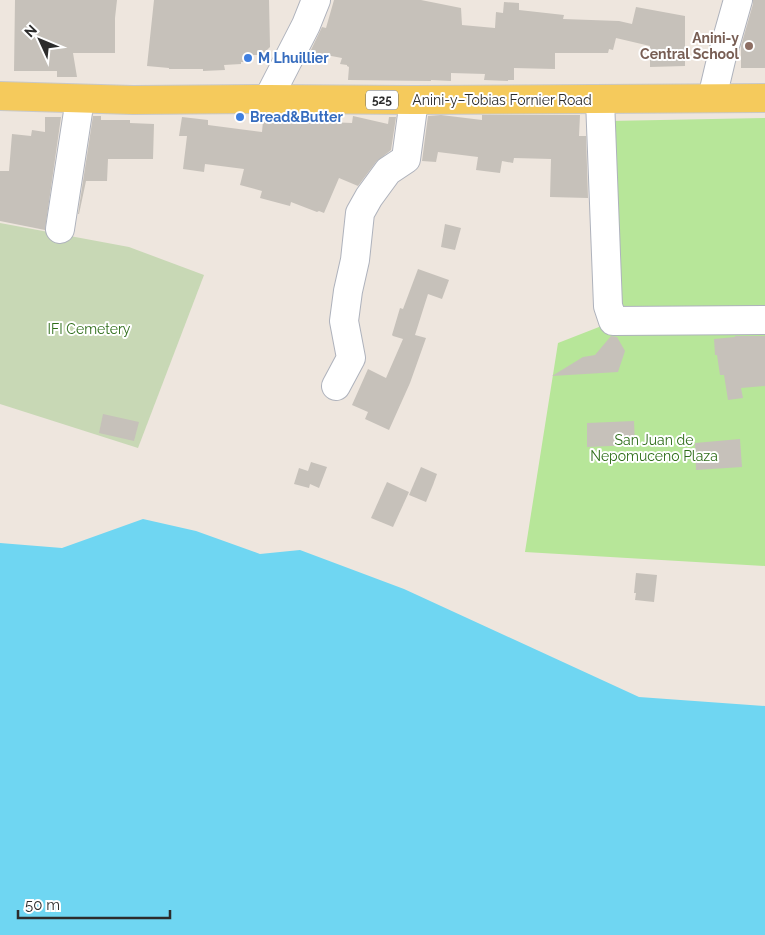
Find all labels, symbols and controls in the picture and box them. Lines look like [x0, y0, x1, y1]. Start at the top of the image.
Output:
north arrow [15, 15, 65, 65]
text: N [21, 22, 40, 40]
place label: Anini-y Central School [640, 30, 740, 62]
marker: Anini-y Central School [743, 40, 755, 52]
place label: M Lhuillier [258, 50, 329, 66]
marker: M Lhuillier [242, 52, 254, 64]
road number: 525 [366, 90, 398, 110]
street label: Anini-y–Tobias Fornier Road [412, 92, 592, 108]
place label: Bread&Butter [250, 109, 343, 125]
marker: Bread&Butter [234, 111, 246, 123]
park label: IFI Cemetery [48, 321, 131, 337]
park label: San Juan de Nepomuceno Plaza [590, 432, 718, 464]
scale bar [18, 888, 170, 920]
text: 50 m [25, 896, 60, 914]

